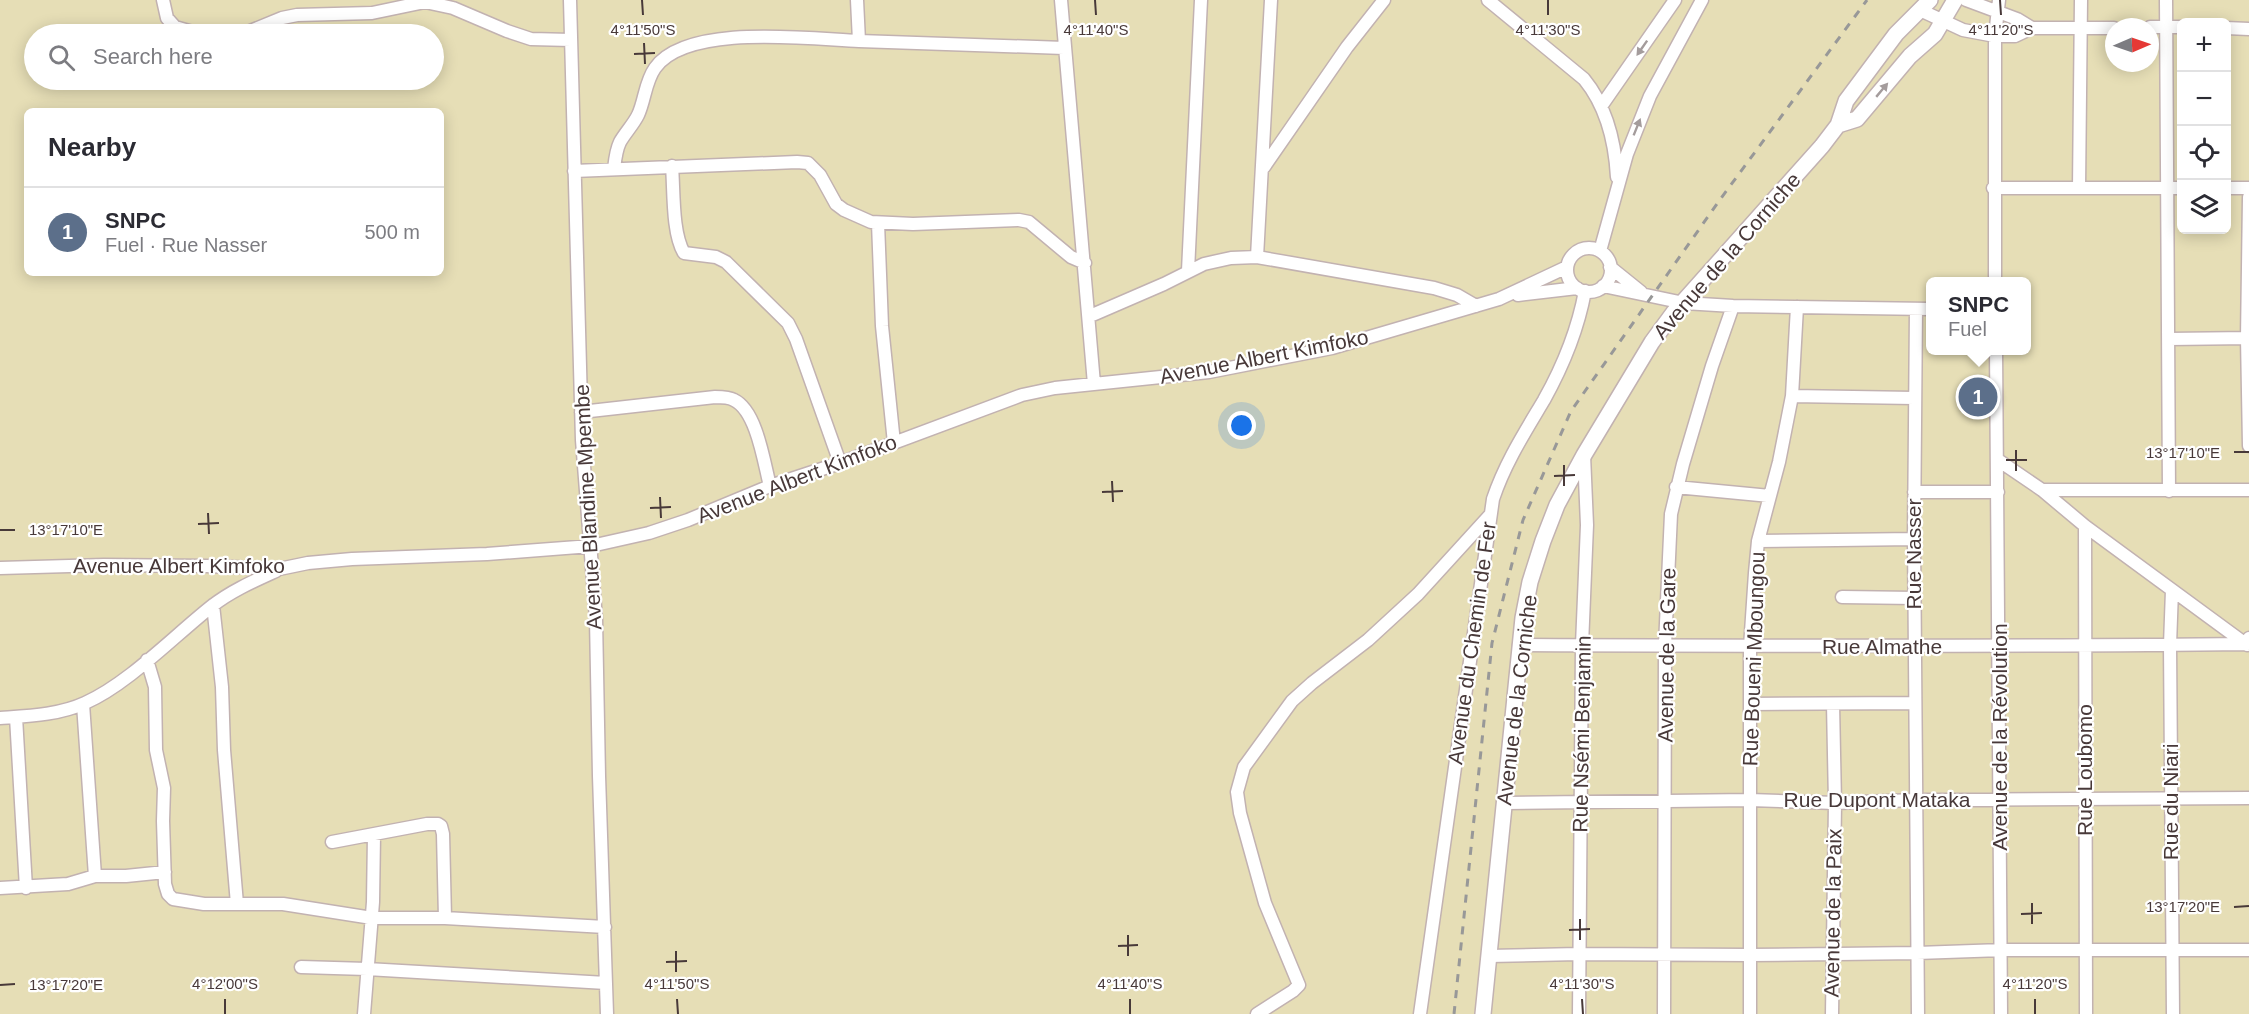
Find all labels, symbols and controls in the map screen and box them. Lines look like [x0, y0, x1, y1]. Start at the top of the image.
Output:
north arrow [2105, 18, 2159, 72]
map controls [2177, 18, 2231, 234]
button: + [2177, 18, 2231, 72]
text: 4°11'50"S [611, 21, 675, 38]
text: 4°11'40"S [1064, 21, 1128, 38]
text: 4°11'30"S [1516, 21, 1580, 38]
text: 4°11'20"S [1969, 21, 2033, 38]
search box [24, 24, 444, 90]
one-way arrow [1636, 39, 1648, 55]
icon: search [45, 41, 78, 74]
text: Search here [93, 44, 213, 69]
button: − [2177, 72, 2231, 126]
one-way arrow [1875, 82, 1888, 98]
one-way arrow [1633, 118, 1643, 136]
button: locate [2177, 126, 2231, 180]
text: Nearby [48, 132, 136, 162]
street label: Avenue de la Corniche [1648, 168, 1805, 343]
button: layers [2177, 180, 2231, 234]
text: SNPC [105, 208, 166, 233]
text: 1 [62, 221, 73, 243]
text: 500 m [364, 221, 420, 243]
text: Fuel · Rue Nasser [105, 234, 267, 256]
popup [1926, 277, 2031, 355]
text: SNPC [1948, 292, 2009, 317]
text: Fuel [1948, 318, 1987, 340]
street label: Avenue Albert Kimfoko [1158, 325, 1370, 388]
pin: 1 [1958, 374, 1998, 420]
street label: Avenue Blandine Mpembe [570, 384, 605, 630]
your location [1227, 411, 1256, 440]
street label: Avenue Albert Kimfoko [694, 430, 900, 527]
text: 13°17'10"E [2146, 444, 2220, 461]
street label: Rue Nasser [1902, 499, 1925, 609]
street label: Avenue du Chemin de Fer [1443, 520, 1500, 766]
text: 13°17'10"E [29, 521, 103, 538]
street label: Rue Boueni Mboungou [1738, 551, 1769, 767]
street label: Avenue Albert Kimfoko [73, 554, 285, 577]
street label: Avenue de la Gare [1653, 567, 1680, 743]
street label: Avenue de la Corniche [1492, 593, 1541, 807]
street label: Avenue de la Révolution [1988, 623, 2011, 851]
street label: Rue Nsémi Benjamin [1568, 635, 1595, 833]
street label: Rue Almathe [1822, 635, 1942, 658]
street label: Rue Loubomo [2073, 704, 2096, 836]
street label: Rue du Niari [2159, 744, 2182, 860]
street label: Rue Dupont Mataka [1784, 788, 1971, 811]
street label: Avenue de la Paix [1820, 828, 1845, 998]
text: 13°17'20"E [2146, 898, 2220, 915]
text: 4°12'00"S [192, 975, 258, 992]
text: 4°11'50"S [645, 975, 709, 992]
text: 4°11'40"S [1098, 975, 1162, 992]
text: 4°11'30"S [1550, 975, 1614, 992]
text: 4°11'20"S [2003, 975, 2067, 992]
text: 13°17'20"E [29, 976, 103, 993]

